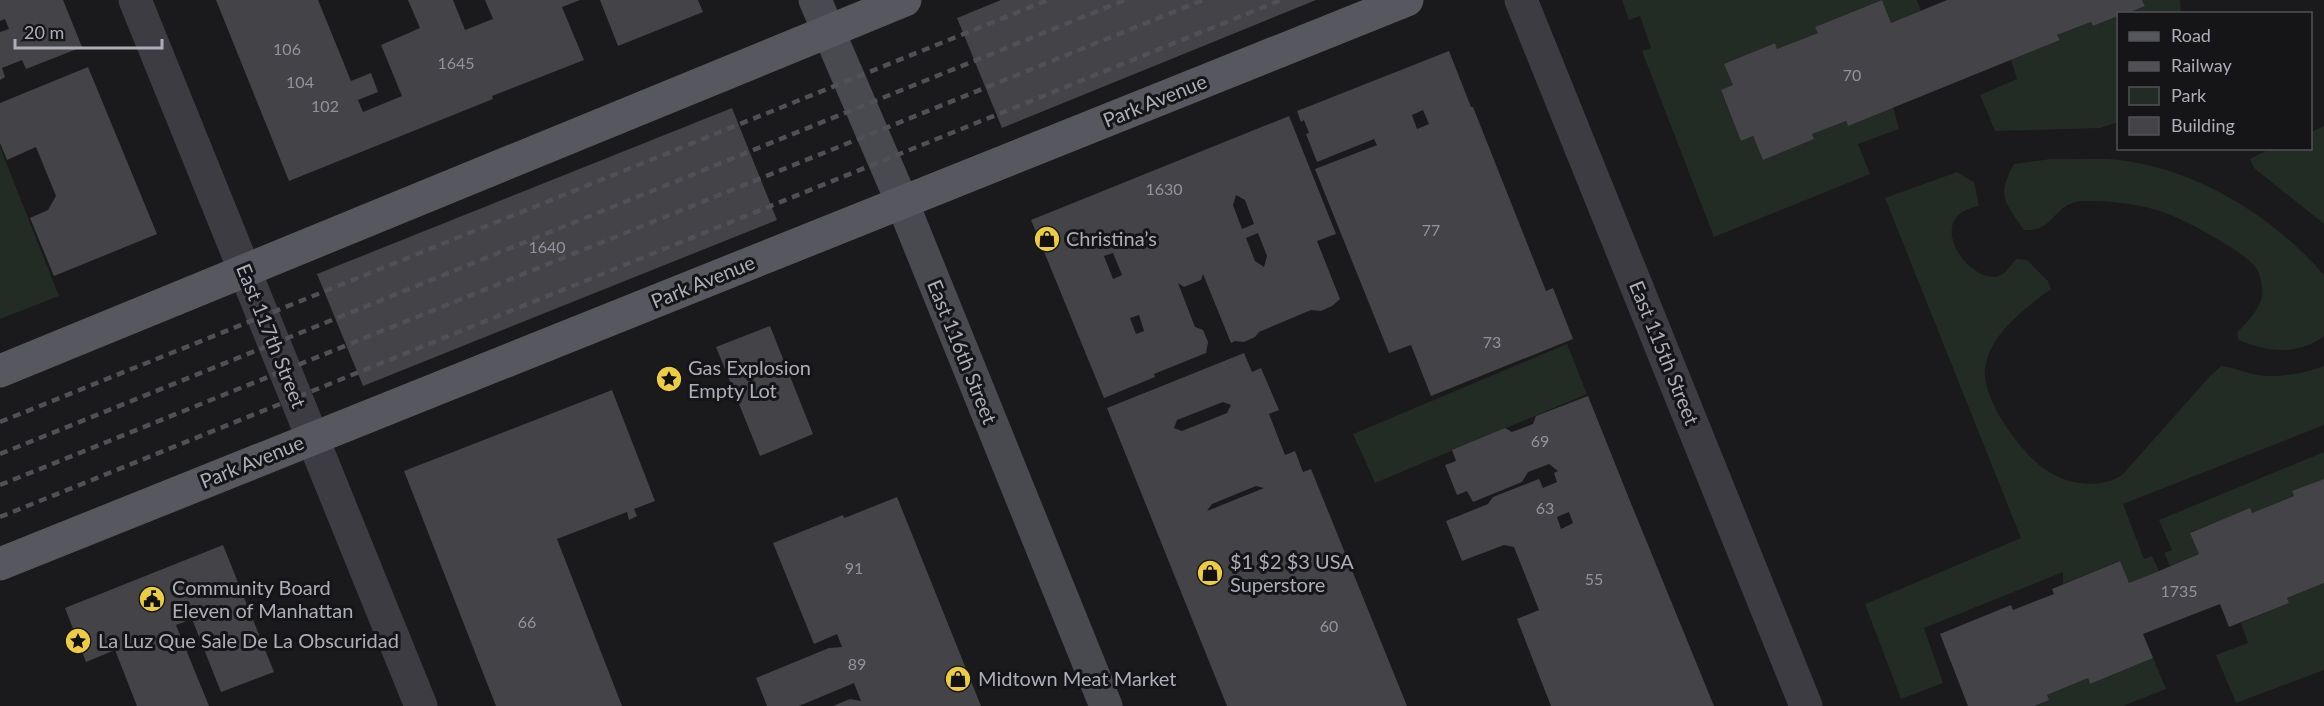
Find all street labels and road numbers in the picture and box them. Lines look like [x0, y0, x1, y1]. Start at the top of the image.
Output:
street label: Park Avenue [1099, 68, 1210, 132]
street label: Park Avenue [647, 249, 758, 313]
street label: East 117th Street [232, 260, 312, 411]
street label: East 116th Street [923, 276, 1003, 427]
street label: East 115th Street [1625, 277, 1705, 428]
street label: Park Avenue [196, 429, 307, 493]

